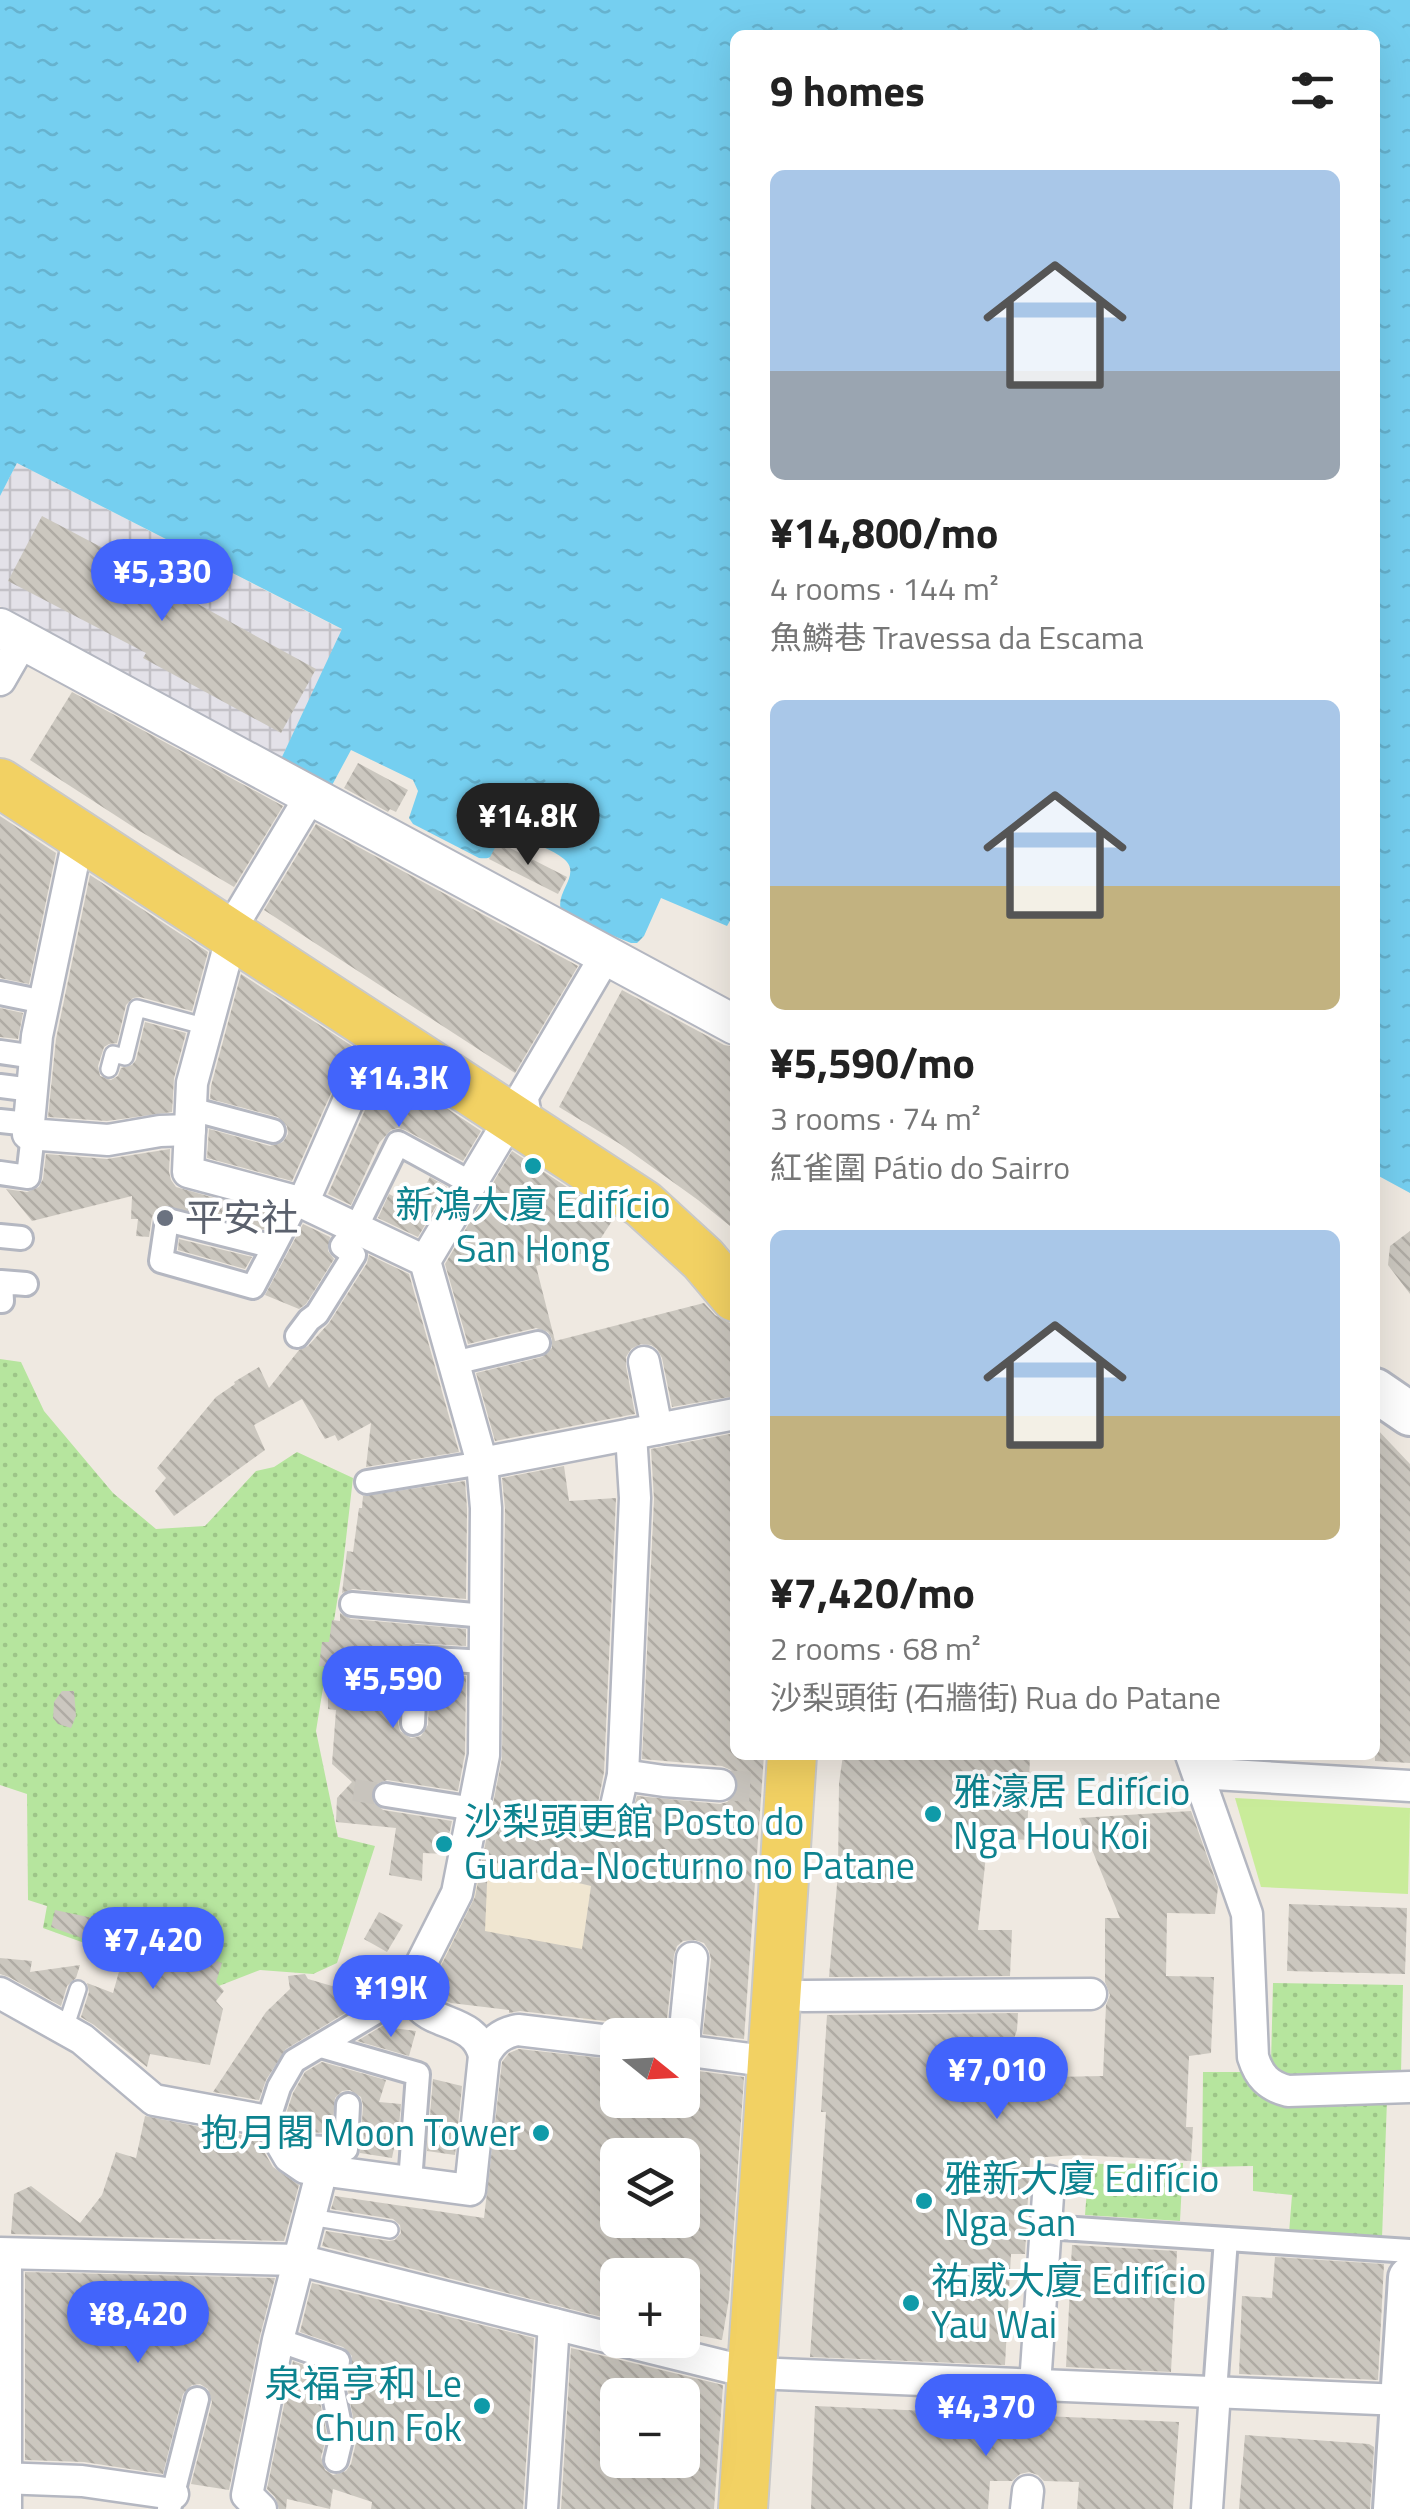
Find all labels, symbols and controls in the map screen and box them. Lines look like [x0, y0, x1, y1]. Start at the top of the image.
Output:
text: 9 homes [770, 58, 925, 122]
icon: filters [1285, 63, 1340, 118]
icon: home [965, 235, 1145, 415]
text: ¥14,800/mo [770, 500, 998, 564]
pin: ¥5,330 [81, 539, 243, 624]
text: ¥5,330 [113, 547, 211, 595]
text: 4 rooms · 144 m² [770, 564, 999, 612]
text: 魚鱗巷 Travessa da Escama [770, 613, 1144, 661]
icon: home [965, 765, 1145, 945]
pin: ¥14.8K [447, 783, 609, 868]
text: ¥14.8K [479, 791, 577, 839]
text: ¥5,590/mo [770, 1030, 975, 1094]
pin: ¥14.3K [318, 1045, 480, 1130]
text: ¥14.3K [350, 1053, 448, 1101]
text: 3 rooms · 74 m² [770, 1094, 981, 1142]
text: 紅雀圍 Pátio do Sairro [770, 1143, 1070, 1191]
marker: 新鴻大廈 Edifício San Hong [522, 1155, 544, 1177]
place label: 新鴻大廈 Edifício San Hong [395, 1175, 671, 1277]
place label: 平安社 [185, 1188, 299, 1246]
marker: 平安社 [154, 1207, 176, 1229]
icon: home [965, 1295, 1145, 1475]
text: ¥7,420/mo [770, 1560, 975, 1624]
text: 2 rooms · 68 m² [770, 1624, 981, 1672]
pin: ¥5,590 [312, 1646, 474, 1731]
text: ¥5,590 [344, 1654, 442, 1702]
text: 沙梨頭街 (石牆街) Rua do Patane [770, 1673, 1221, 1721]
place label: 雅濠居 Edifício Nga Hou Koi [953, 1762, 1190, 1864]
place label: 沙梨頭更館 Posto do Guarda-Nocturno no Patane [464, 1792, 915, 1894]
marker: 雅濠居 Edifício Nga Hou Koi [922, 1803, 944, 1825]
marker: 沙梨頭更館 Posto do Guarda-Nocturno no Patane [433, 1833, 455, 1855]
pin: ¥7,420 [72, 1907, 234, 1992]
text: ¥7,420 [104, 1915, 202, 1963]
pin: ¥19K [332, 1955, 450, 2040]
text: ¥19K [355, 1963, 427, 2011]
north arrow [600, 2018, 700, 2118]
map controls [600, 2018, 700, 2478]
pin: ¥7,010 [916, 2037, 1078, 2122]
text: ¥7,010 [948, 2045, 1046, 2093]
place label: 抱月閣 Moon Tower [201, 2103, 521, 2161]
marker: 抱月閣 Moon Tower [530, 2122, 552, 2144]
button: layers [600, 2138, 700, 2238]
place label: 雅新大廈 Edifício Nga San [944, 2149, 1219, 2251]
marker: 雅新大廈 Edifício Nga San [913, 2190, 935, 2212]
place label: 祐威大廈 Edifício Yau Wai [931, 2251, 1206, 2353]
button: + [600, 2258, 700, 2358]
pin: ¥8,420 [57, 2281, 219, 2366]
text: ¥8,420 [89, 2289, 187, 2337]
marker: 祐威大廈 Edifício Yau Wai [900, 2292, 922, 2314]
place label: 泉福亨和 Le Chun Fok [264, 2354, 462, 2456]
pin: ¥4,370 [905, 2374, 1067, 2459]
button: − [600, 2378, 700, 2478]
text: ¥4,370 [937, 2382, 1035, 2430]
marker: 泉福亨和 Le Chun Fok [471, 2395, 493, 2417]

